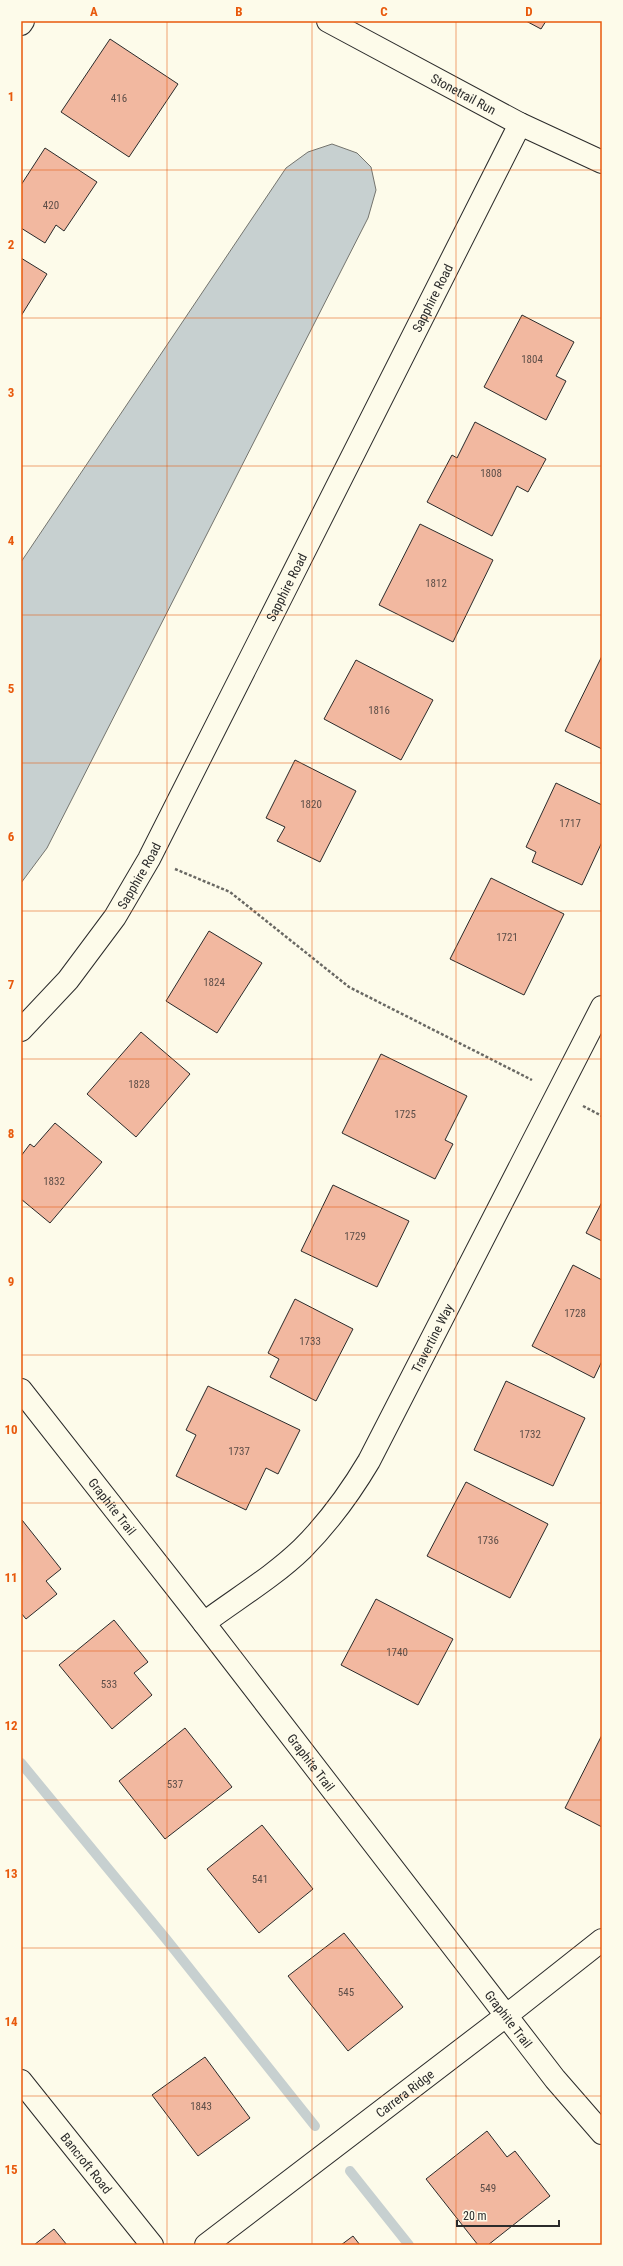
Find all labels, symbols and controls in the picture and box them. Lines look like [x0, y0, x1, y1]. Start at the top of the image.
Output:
text: A [90, 4, 98, 19]
text: B [235, 4, 243, 19]
text: C [380, 4, 388, 19]
text: D [525, 4, 533, 19]
street label: Stonetrail Run [429, 70, 499, 117]
text: 1 [8, 89, 14, 104]
house number: 416 [111, 92, 127, 105]
house number: 420 [43, 199, 59, 212]
text: 2 [8, 237, 15, 252]
street label: Sapphire Road [409, 261, 456, 334]
house number: 1804 [521, 353, 543, 366]
text: 3 [8, 385, 14, 400]
house number: 1808 [480, 467, 502, 480]
text: 4 [8, 533, 15, 548]
street label: Sapphire Road [263, 551, 310, 624]
house number: 1812 [425, 577, 447, 590]
text: 5 [8, 681, 15, 696]
house number: 1816 [368, 704, 390, 717]
house number: 1820 [300, 798, 322, 811]
house number: 1717 [559, 817, 581, 830]
text: 6 [8, 829, 15, 844]
street label: Sapphire Road [114, 840, 164, 912]
house number: 1721 [496, 931, 518, 944]
house number: 1824 [203, 976, 225, 989]
text: 7 [8, 977, 15, 992]
house number: 1828 [128, 1078, 150, 1091]
house number: 1725 [394, 1108, 416, 1121]
text: 8 [8, 1126, 14, 1141]
house number: 1832 [43, 1175, 65, 1188]
house number: 1729 [344, 1230, 366, 1243]
text: 9 [8, 1274, 14, 1289]
street label: Travertine Way [408, 1301, 456, 1375]
house number: 1728 [564, 1307, 586, 1320]
house number: 1733 [299, 1335, 321, 1348]
text: 10 [4, 1422, 18, 1437]
house number: 1732 [519, 1428, 541, 1441]
house number: 1737 [228, 1445, 250, 1458]
street label: Graphite Trail [85, 1475, 139, 1538]
house number: 1736 [477, 1534, 499, 1547]
text: 11 [4, 1570, 18, 1585]
house number: 1740 [386, 1646, 408, 1659]
house number: 533 [101, 1678, 117, 1691]
text: 12 [4, 1718, 18, 1733]
street label: Graphite Trail [284, 1731, 338, 1794]
house number: 537 [167, 1778, 183, 1791]
text: 13 [4, 1866, 18, 1881]
house number: 541 [252, 1873, 268, 1886]
house number: 545 [338, 1986, 354, 1999]
street label: Graphite Trail [482, 1987, 536, 2051]
text: 14 [4, 2014, 18, 2029]
street label: Carrera Ridge [373, 2066, 437, 2120]
house number: 1843 [190, 2100, 212, 2113]
street label: Bancroft Road [58, 2130, 115, 2196]
text: 15 [4, 2162, 18, 2177]
house number: 549 [480, 2182, 496, 2195]
scale bar [457, 2202, 559, 2228]
text: 20 m [463, 2209, 487, 2223]

